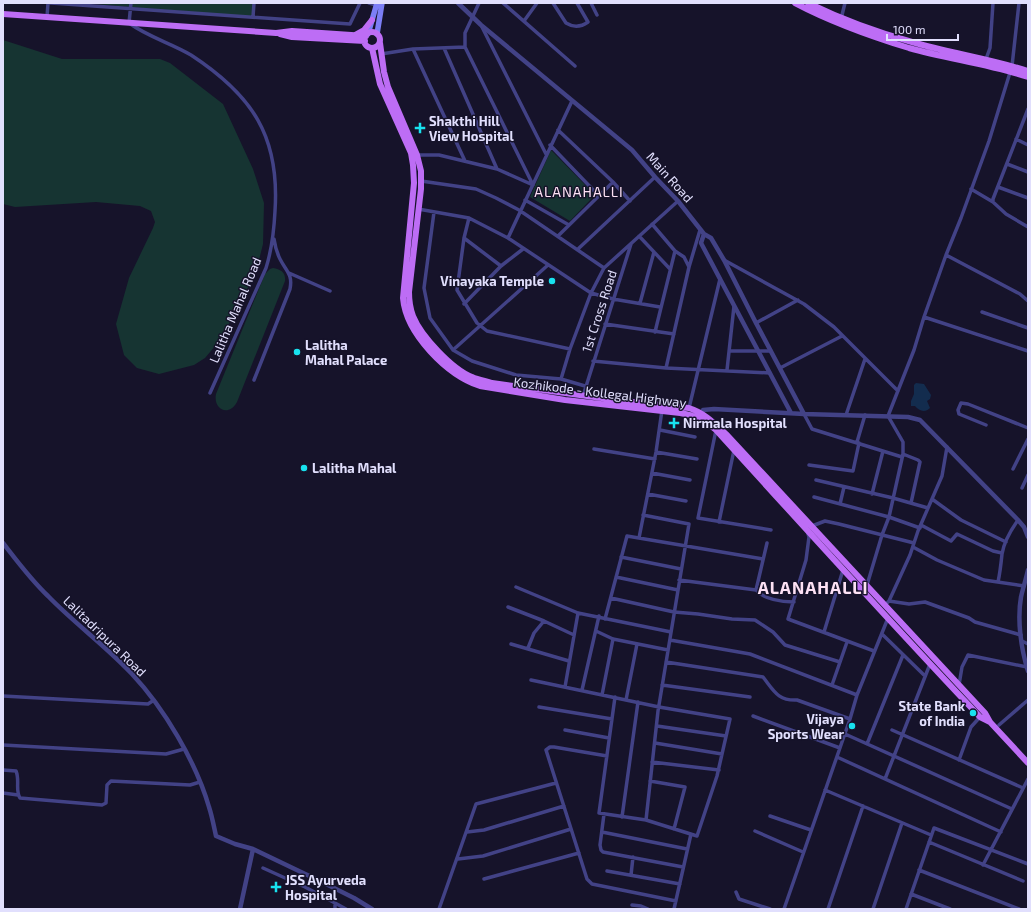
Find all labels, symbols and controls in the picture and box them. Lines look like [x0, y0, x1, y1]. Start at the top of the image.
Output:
scale bar [887, 16, 958, 42]
text: 100 m [893, 22, 925, 36]
place label: Shakthi Hill View Hospital [429, 113, 515, 144]
marker: Shakthi Hill View Hospital [414, 122, 426, 134]
street label: Main Road [643, 149, 697, 205]
district label: ALANAHALLI [534, 183, 624, 200]
street label: Lalitha Mahal Road [206, 255, 264, 365]
street label: 1st Cross Road [578, 268, 620, 354]
place label: Vinayaka Temple [440, 273, 544, 289]
marker: Vinayaka Temple [547, 276, 557, 286]
place label: Lalitha Mahal Palace [305, 337, 387, 368]
marker: Lalitha Mahal Palace [292, 347, 302, 357]
street label: Kozhikode - Kollegal Highway [513, 373, 687, 411]
place label: Nirmala Hospital [683, 415, 788, 431]
marker: Nirmala Hospital [668, 417, 680, 429]
place label: Lalitha Mahal [312, 460, 397, 476]
marker: Lalitha Mahal [299, 463, 309, 473]
district label: ALANAHALLI [758, 577, 868, 597]
street label: Lalitadripura Road [60, 592, 150, 680]
place label: State Bank of India [898, 698, 966, 729]
marker: State Bank of India [968, 708, 978, 718]
place label: Vijaya Sports Wear [768, 711, 844, 742]
marker: Vijaya Sports Wear [847, 721, 857, 731]
place label: JSS Ayurveda Hospital [285, 872, 366, 903]
marker: JSS Ayurveda Hospital [270, 881, 282, 893]

